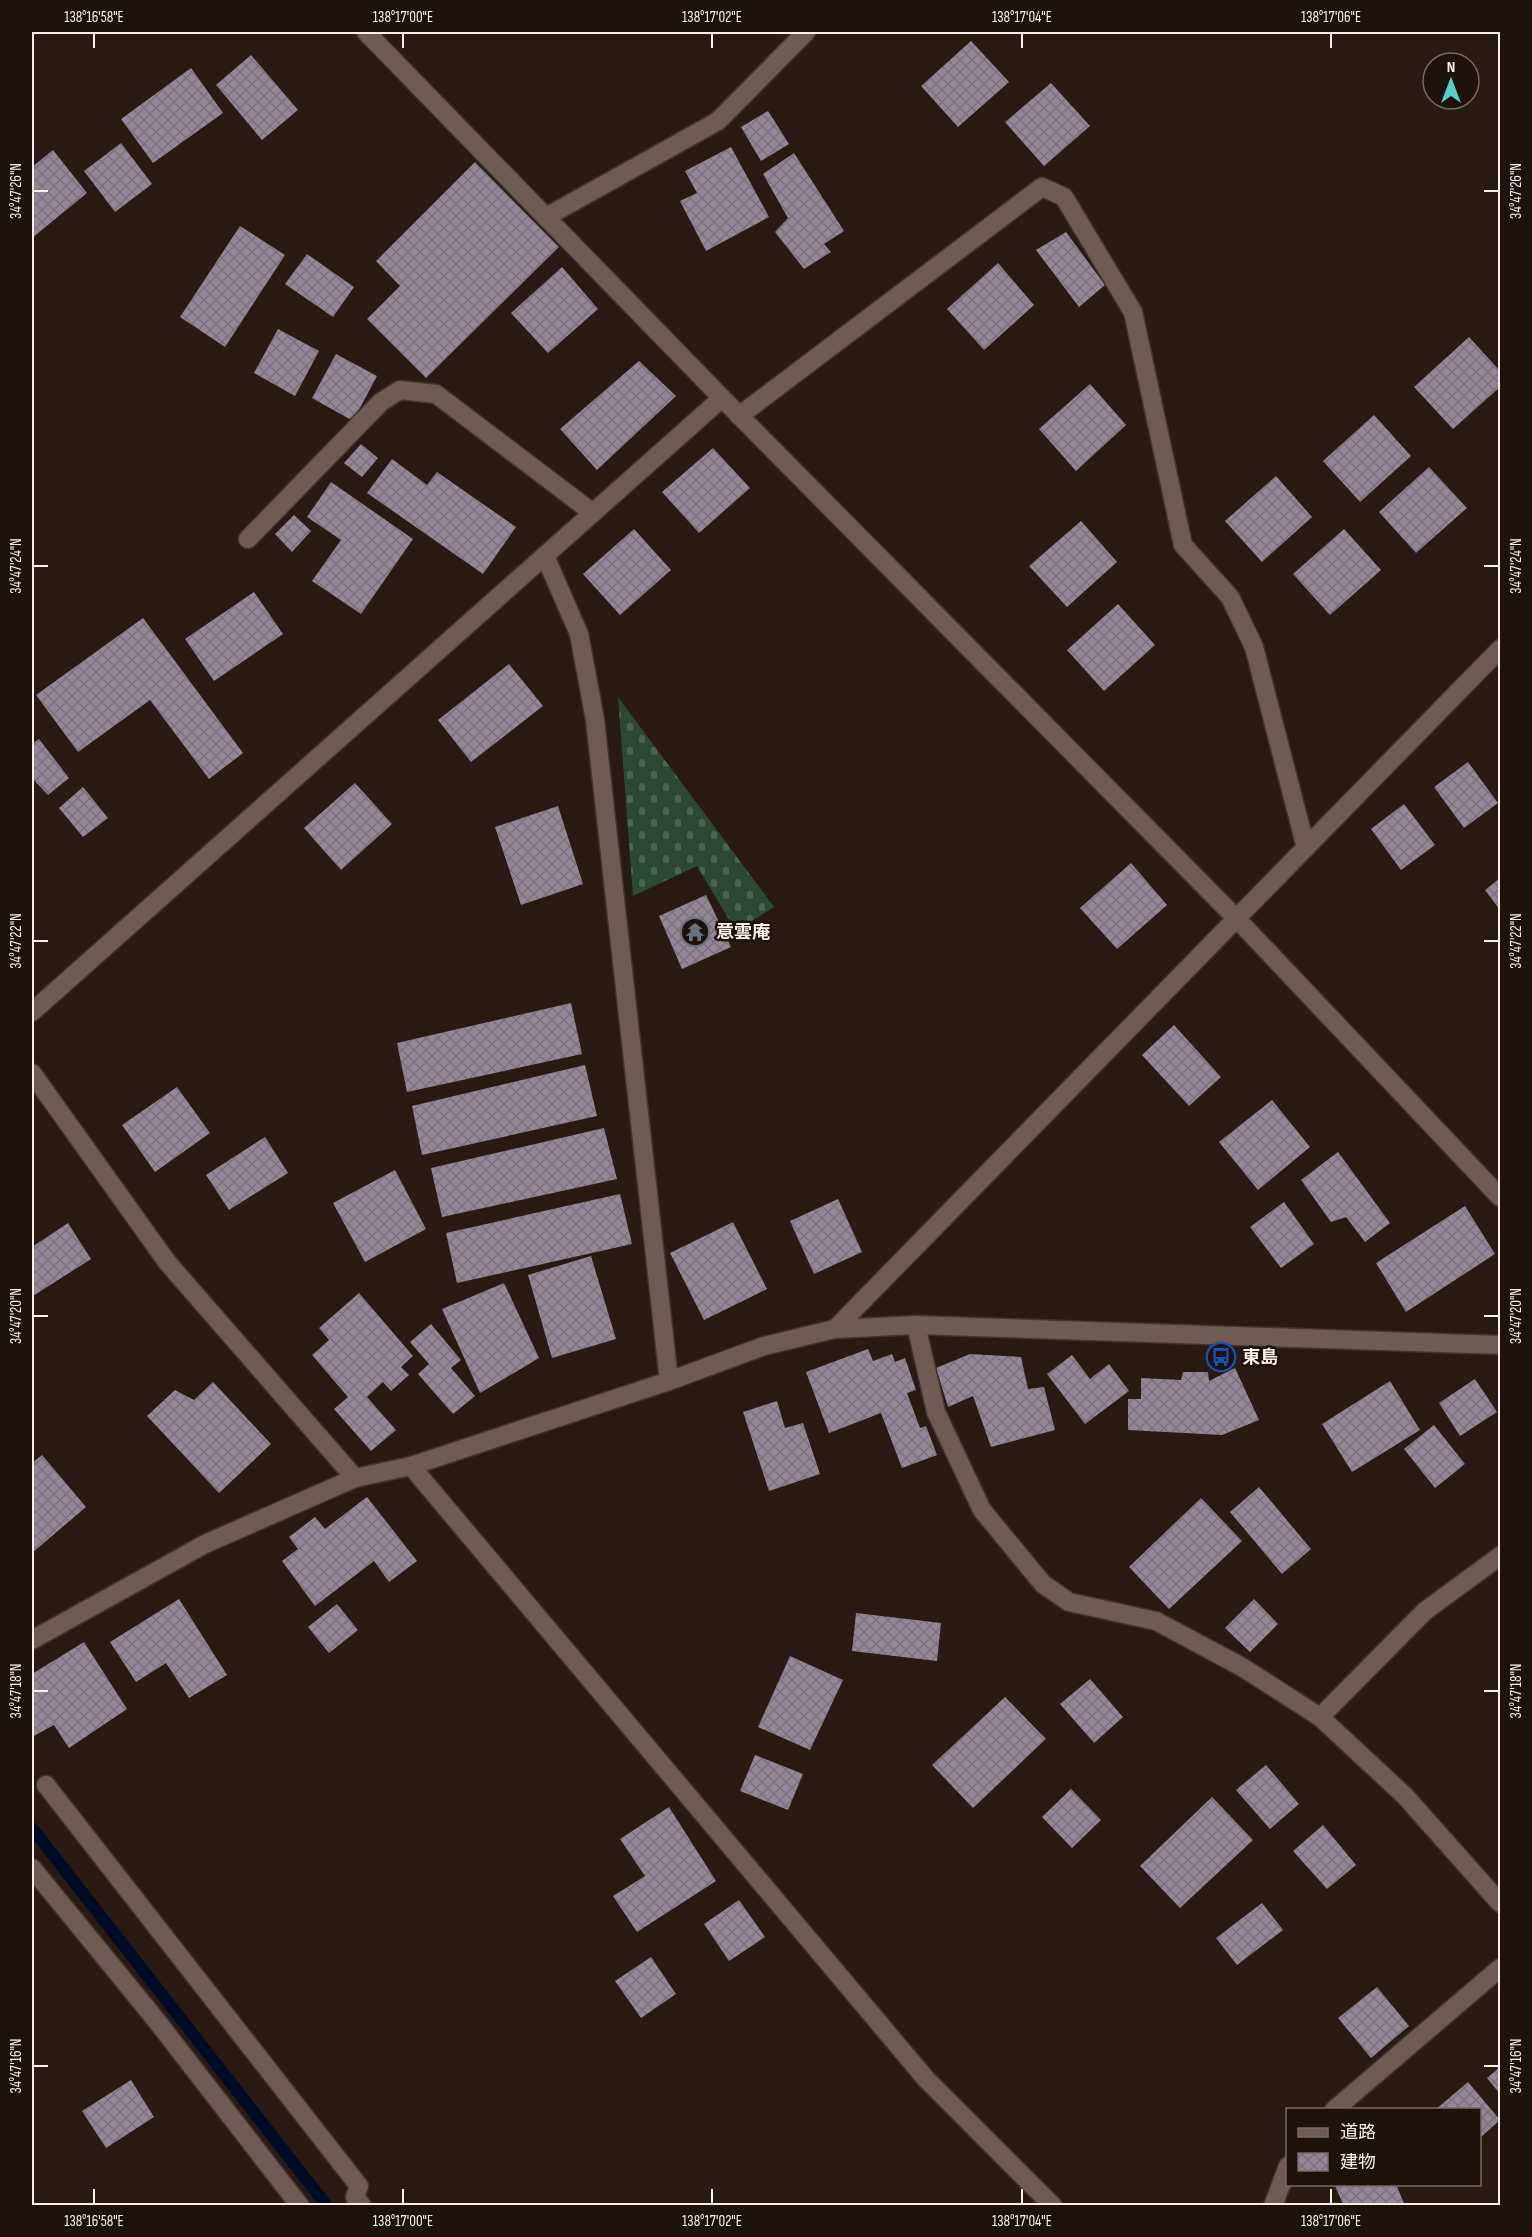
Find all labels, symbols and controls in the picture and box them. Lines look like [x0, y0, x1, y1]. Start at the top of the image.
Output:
text: 138°16'58"E [64, 8, 124, 27]
text: 138°17'00"E [373, 8, 433, 27]
text: 138°17'02"E [682, 8, 742, 27]
text: 138°17'04"E [992, 8, 1052, 27]
text: 138°17'06"E [1301, 8, 1361, 27]
north arrow [1421, 51, 1481, 111]
text: N [1447, 58, 1455, 77]
text: 34°47'26"N [7, 163, 26, 219]
text: 34°47'26"N [1507, 163, 1526, 219]
text: 34°47'24"N [7, 538, 26, 594]
text: 34°47'24"N [1507, 538, 1526, 594]
text: 34°47'22"N [7, 913, 26, 969]
text: 34°47'22"N [1507, 913, 1526, 969]
temple icon: 意雲庵 [679, 916, 711, 948]
place label: 意雲庵 [716, 922, 770, 943]
text: 34°47'20"N [7, 1288, 26, 1344]
text: 34°47'20"N [1507, 1288, 1526, 1344]
bus stop icon: 東島 [1205, 1341, 1237, 1373]
place label: 東島 [1242, 1347, 1278, 1368]
text: 34°47'18"N [7, 1664, 26, 1718]
text: 34°47'18"N [1507, 1664, 1526, 1718]
text: 34°47'16"N [7, 2039, 26, 2093]
text: 34°47'16"N [1507, 2039, 1526, 2093]
legend [1286, 2108, 1481, 2186]
text: 道路 [1340, 2122, 1376, 2143]
text: 建物 [1340, 2152, 1376, 2173]
text: 138°16'58"E [64, 2212, 124, 2231]
text: 138°17'00"E [373, 2212, 433, 2231]
text: 138°17'02"E [682, 2212, 742, 2231]
text: 138°17'04"E [992, 2212, 1052, 2231]
text: 138°17'06"E [1301, 2212, 1361, 2231]

